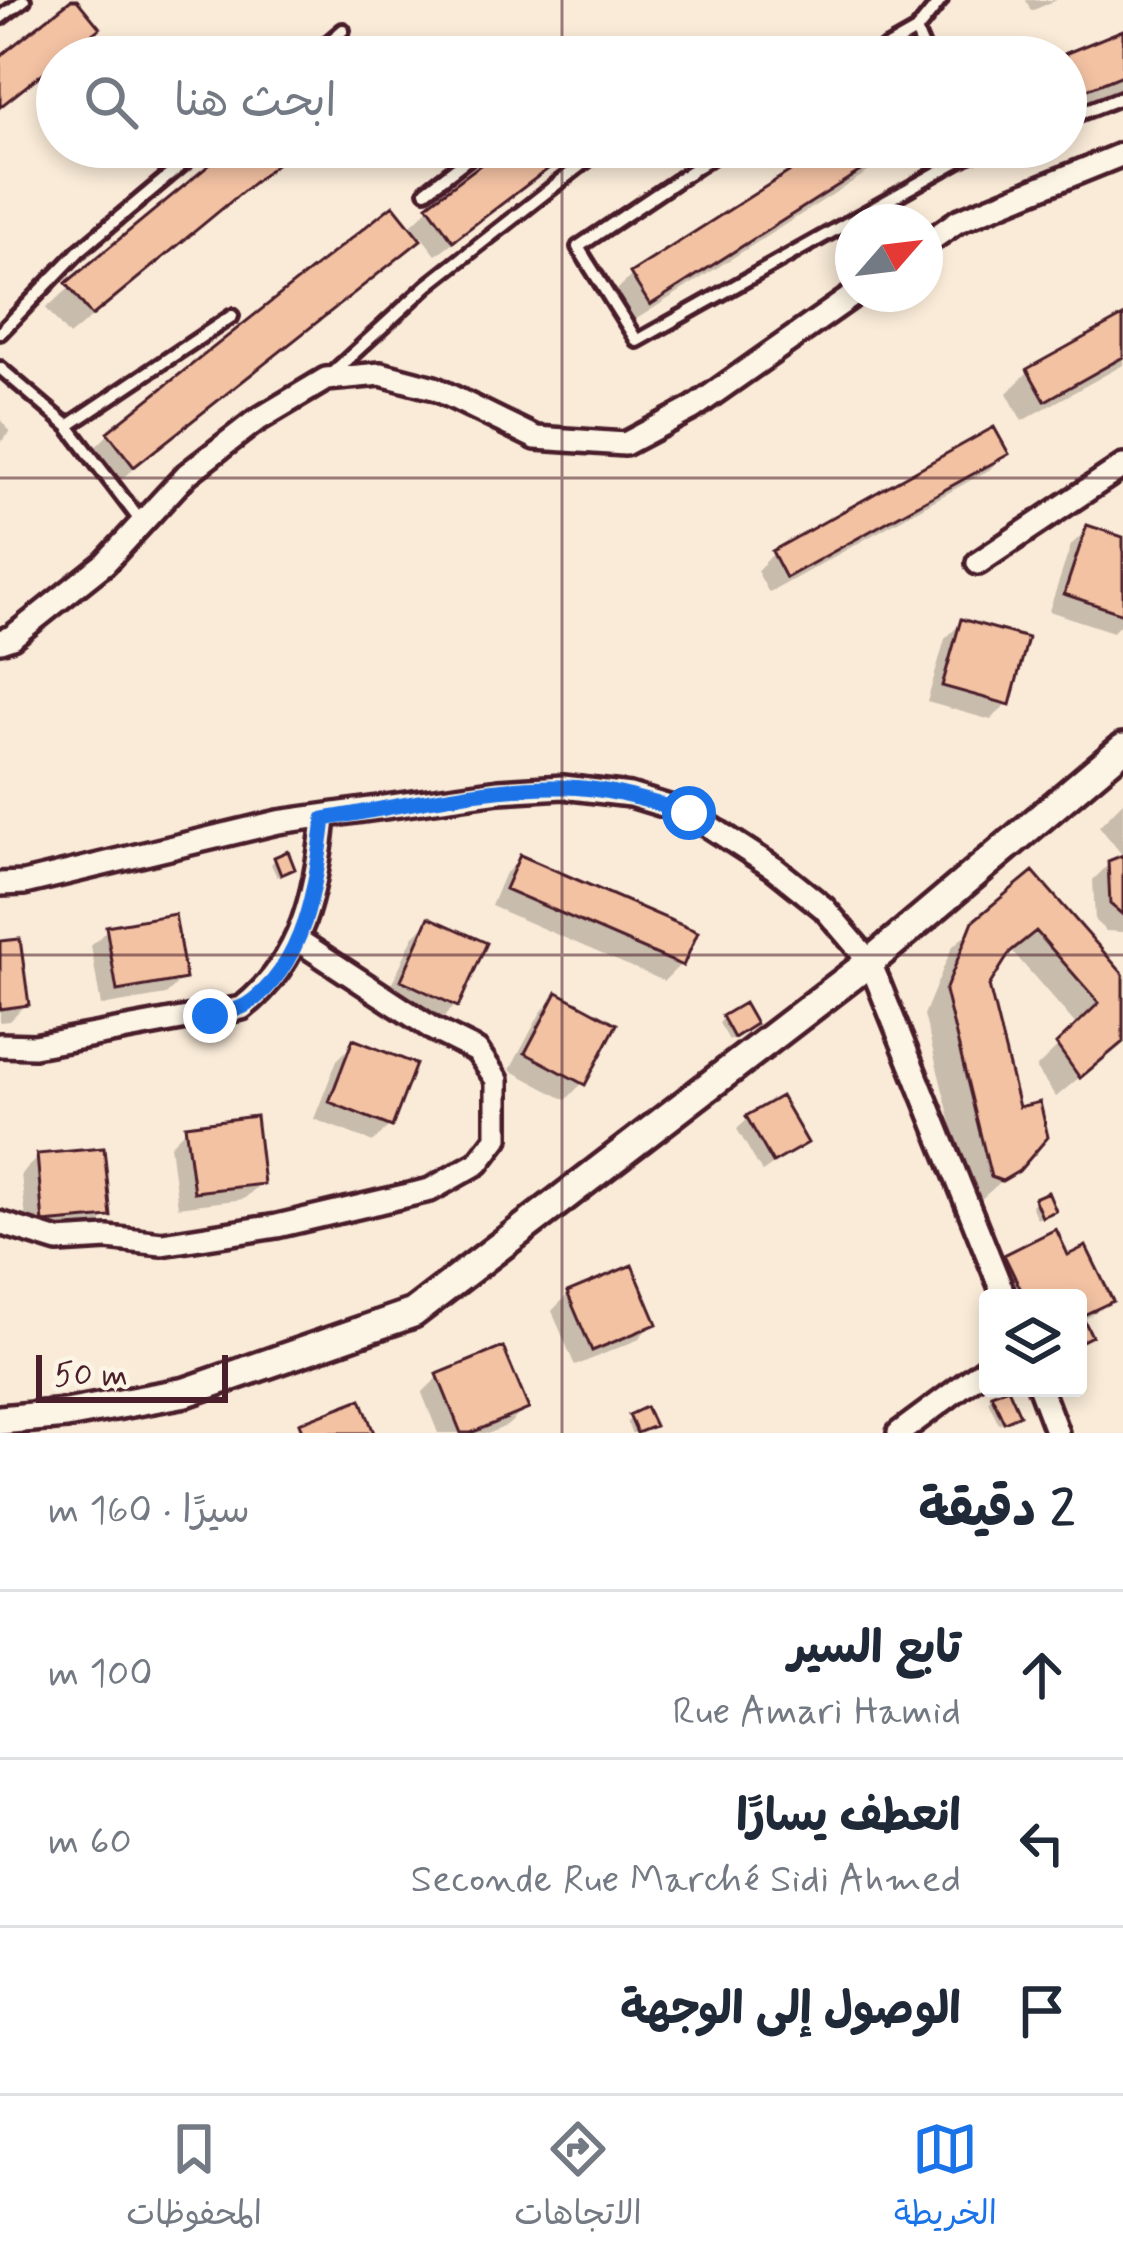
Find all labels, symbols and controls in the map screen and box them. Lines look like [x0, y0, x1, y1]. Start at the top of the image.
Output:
search box [36, 36, 1087, 168]
icon: search [78, 69, 144, 135]
text: ابحث هنا [174, 73, 337, 132]
north arrow [835, 204, 943, 312]
route start [662, 786, 716, 840]
route end [183, 989, 237, 1043]
map controls [979, 1289, 1087, 1397]
button: layers [979, 1289, 1087, 1397]
scale bar [36, 1349, 228, 1402]
text: 50 m [54, 1354, 128, 1398]
text: 2 دقيقة [919, 1478, 1075, 1544]
text: سيرًا · 160 m [48, 1486, 250, 1537]
text: تابع السير [788, 1620, 961, 1679]
icon: ahead [1009, 1642, 1075, 1708]
text: 100 m [48, 1649, 153, 1700]
text: Rue Amari Hamid [672, 1687, 961, 1738]
text: انعطف يسارًا [736, 1788, 961, 1847]
icon: left [1009, 1810, 1075, 1876]
text: 60 m [48, 1817, 132, 1868]
text: Seconde Rue Marché Sidi Ahmed [410, 1855, 961, 1906]
icon: arrive [1009, 1978, 1075, 2044]
text: الوصول إلى الوجهة [620, 1981, 961, 2040]
tab: المحفوظات [126, 2116, 262, 2242]
tab: الاتجاهات [514, 2116, 642, 2242]
tab: الخريطة [894, 2116, 997, 2242]

